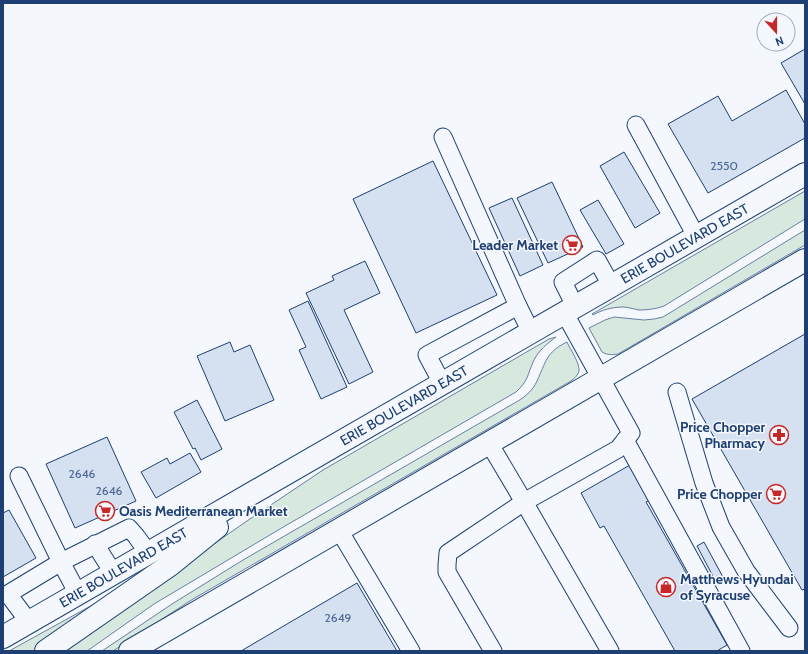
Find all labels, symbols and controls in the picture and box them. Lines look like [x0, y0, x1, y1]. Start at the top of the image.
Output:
north arrow [756, 12, 796, 52]
text: N [773, 33, 786, 49]
house number: 2550 [710, 158, 738, 173]
street label: ERIE BOULEVARD EAST [617, 199, 752, 288]
supermarket icon: Leader Market [561, 234, 583, 256]
place label: Leader Market [472, 236, 558, 254]
street label: ERIE BOULEVARD EAST [337, 361, 472, 450]
place label: Price Chopper Pharmacy [680, 418, 765, 452]
pharmacy icon: Price Chopper Pharmacy [768, 424, 790, 446]
house number: 2646 [69, 466, 96, 481]
house number: 2646 [96, 483, 123, 498]
supermarket icon: Price Chopper [765, 483, 787, 505]
place label: Price Chopper [677, 485, 762, 503]
supermarket icon: Oasis Mediterranean Market [94, 500, 116, 522]
place label: Oasis Mediterranean Market [119, 502, 288, 520]
street label: ERIE BOULEVARD EAST [56, 523, 191, 612]
place label: Matthews Hyundai of Syracuse [680, 570, 794, 604]
shop icon: Matthews Hyundai of Syracuse [655, 576, 677, 598]
house number: 2649 [325, 610, 352, 625]

